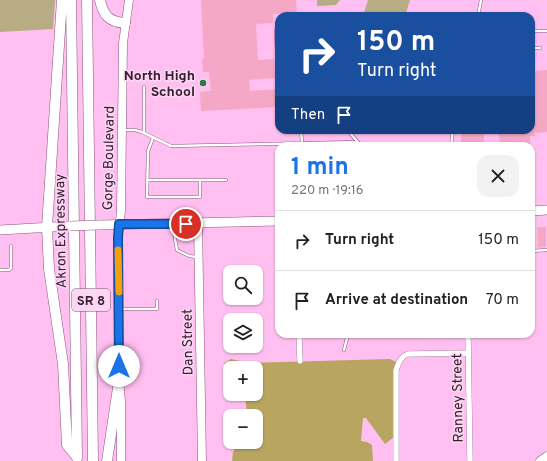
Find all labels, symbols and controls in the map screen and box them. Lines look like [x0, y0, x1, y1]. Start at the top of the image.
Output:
text: 150 m [357, 25, 435, 61]
icon: right [291, 28, 343, 80]
text: Turn right [357, 60, 437, 83]
place label: North High School [124, 68, 195, 101]
marker: North High School [198, 78, 208, 88]
icon: arrive [333, 104, 355, 126]
street label: Gorge Boulevard [100, 106, 119, 210]
text: Then [291, 106, 325, 125]
text: 1 min [291, 153, 349, 183]
button: close [477, 155, 519, 197]
street label: Akron Expressway [52, 173, 71, 288]
text: 220 m · 19:16 [291, 183, 364, 199]
pin [169, 207, 203, 241]
icon: arrive [175, 213, 197, 235]
icon: right [291, 230, 313, 252]
text: Turn right [325, 231, 394, 250]
text: 150 m [478, 231, 519, 250]
map controls [223, 265, 263, 449]
button: search [223, 265, 263, 305]
road number: SR 8 [72, 289, 110, 311]
icon: arrive [291, 290, 313, 312]
text: Arrive at destination [325, 291, 468, 310]
text: 70 m [486, 291, 519, 310]
street label: Dan Street [179, 309, 198, 375]
button: layers [223, 313, 263, 353]
position arrow [98, 345, 140, 387]
street label: Ranney Street [449, 353, 468, 443]
button: + [223, 361, 263, 401]
button: − [223, 409, 263, 449]

